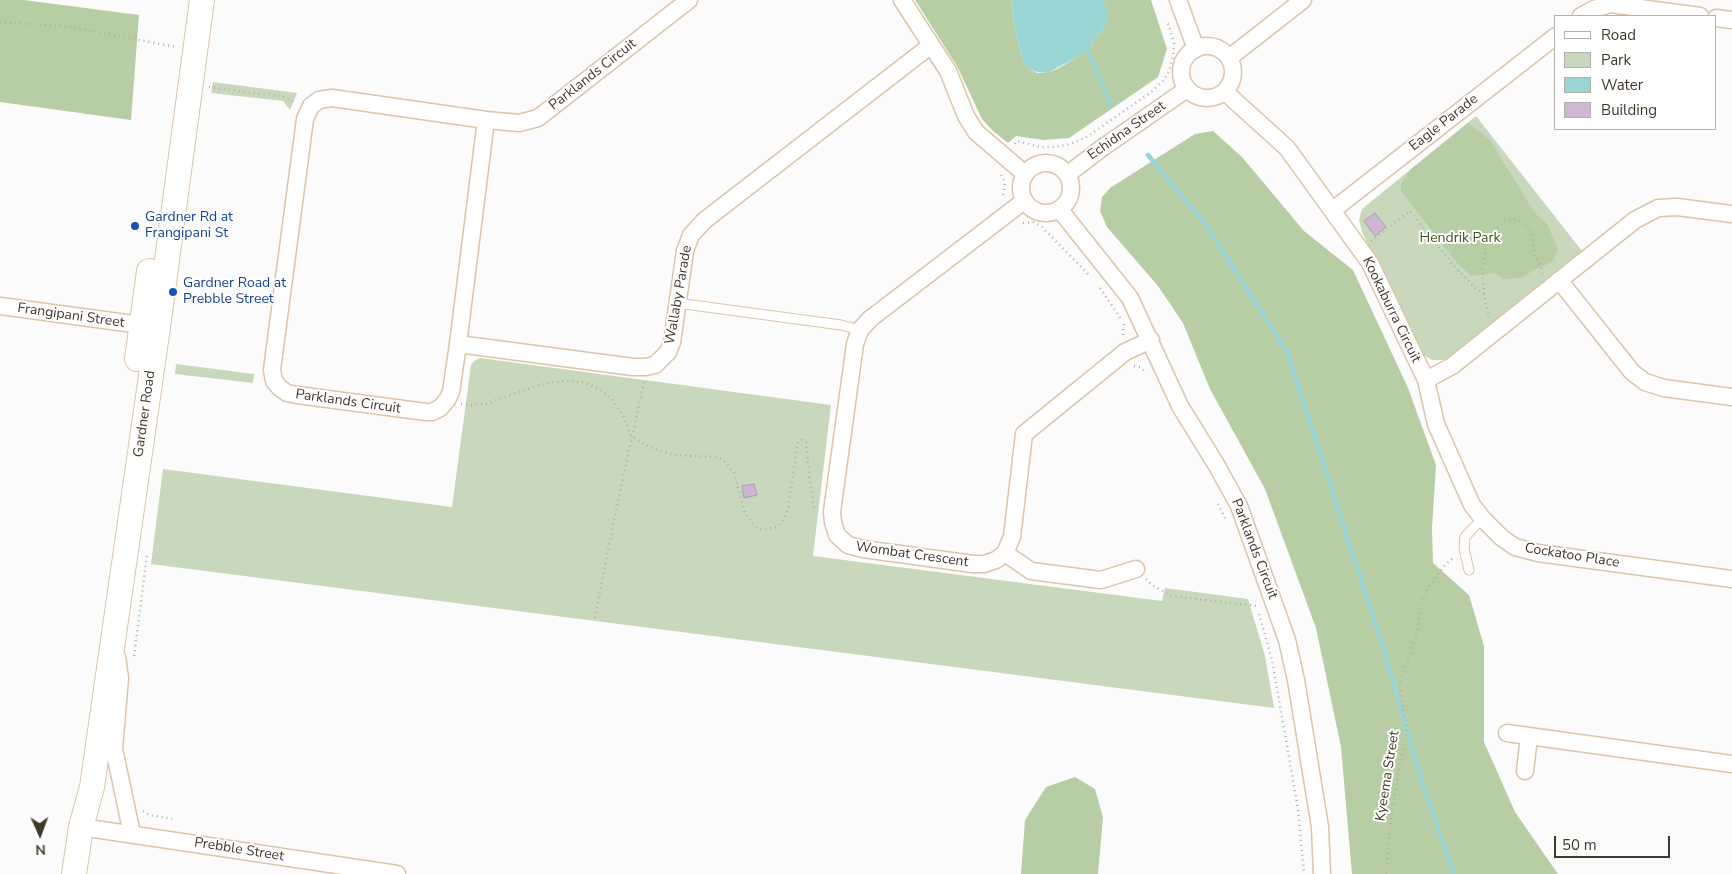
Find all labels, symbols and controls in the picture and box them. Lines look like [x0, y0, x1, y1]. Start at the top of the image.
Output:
legend [1554, 15, 1717, 130]
text: Road [1601, 25, 1636, 45]
street label: Parklands Circuit [546, 36, 640, 114]
text: Park [1601, 50, 1631, 70]
text: Water [1601, 75, 1643, 95]
street label: Eagle Parade [1406, 91, 1482, 155]
street label: Echidna Street [1085, 98, 1169, 164]
text: Building [1601, 100, 1657, 120]
place label: Gardner Rd at Frangipani St [145, 210, 233, 242]
marker: Gardner Rd at Frangipani St [129, 220, 141, 232]
park label: Hendrik Park [1419, 231, 1501, 247]
street label: Wallaby Parade [662, 244, 696, 346]
street label: Kookaburra Circuit [1358, 254, 1424, 366]
place label: Gardner Road at Prebble Street [183, 276, 286, 308]
marker: Gardner Road at Prebble Street [167, 286, 179, 298]
street label: Frangipani Street [16, 300, 126, 332]
street label: Gardner Road [131, 370, 159, 458]
street label: Parklands Circuit [294, 386, 402, 418]
street label: Parklands Circuit [1227, 496, 1281, 602]
street label: Wombat Crescent [855, 539, 969, 571]
street label: Cockatoo Place [1523, 540, 1621, 572]
street label: Kyeema Street [1373, 729, 1403, 823]
north arrow [15, 809, 65, 859]
scale bar [1557, 826, 1673, 858]
street label: Prebble Street [193, 835, 285, 865]
text: 50 m [1562, 835, 1597, 855]
text: N [35, 840, 46, 859]

